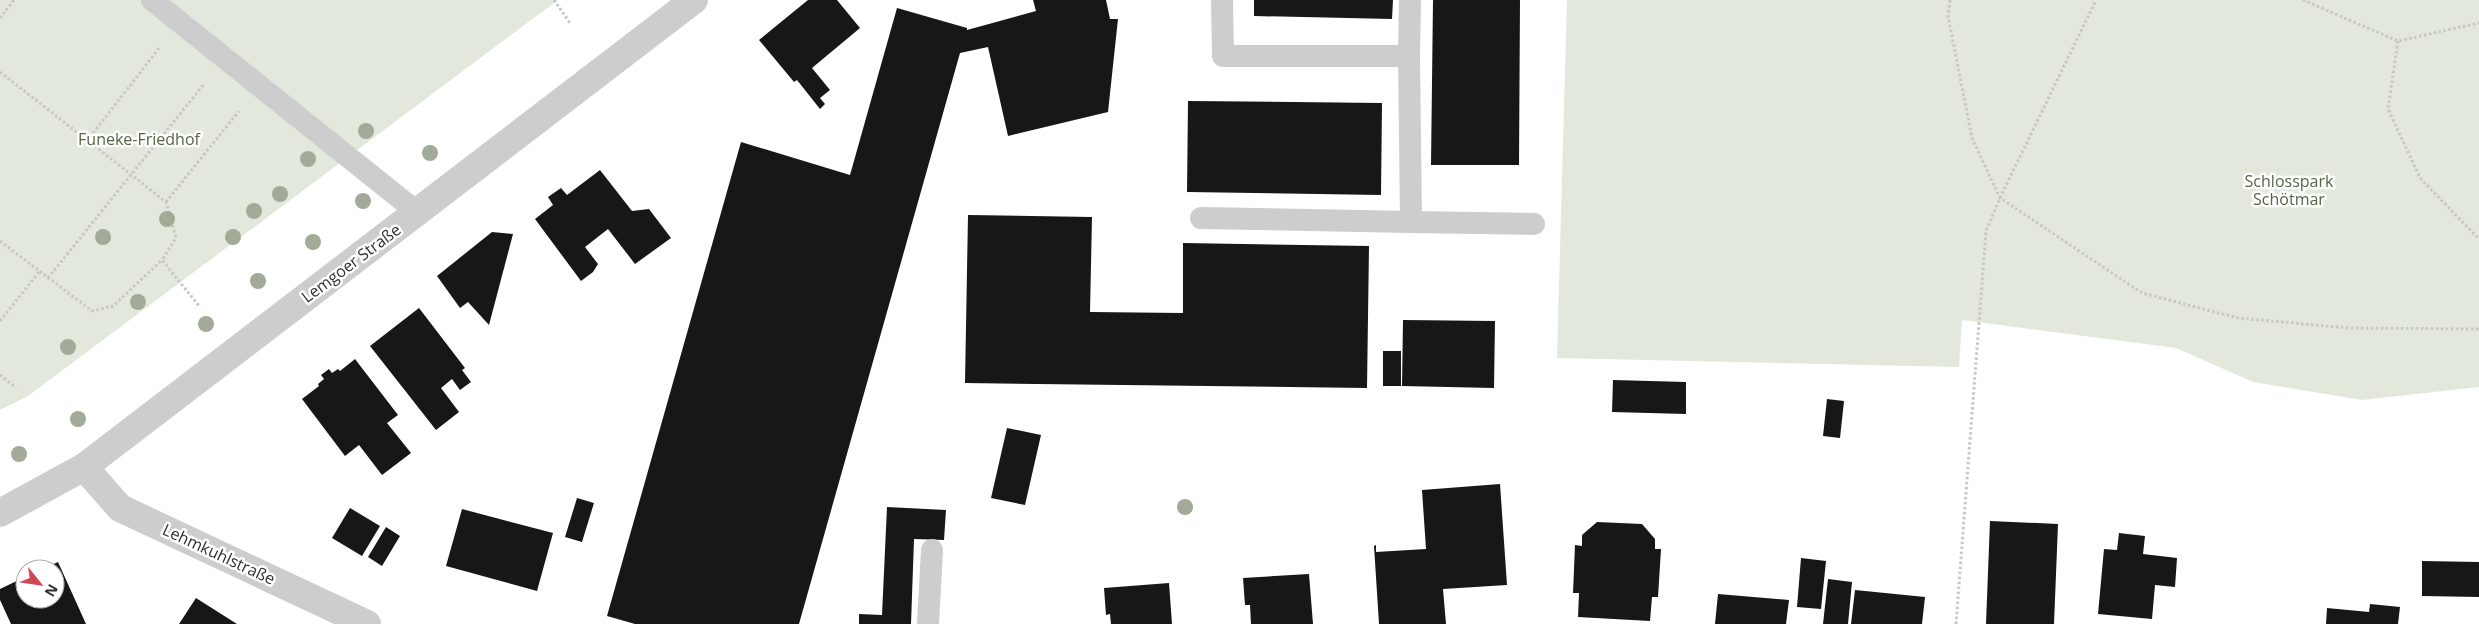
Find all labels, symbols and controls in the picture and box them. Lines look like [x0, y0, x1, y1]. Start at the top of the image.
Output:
park label: Funeke-Friedhof [78, 128, 202, 150]
park label: Schlosspark Schötmar [2245, 170, 2334, 210]
street label: Lemgoer Straße [297, 218, 405, 308]
street label: Lehmkuhlstraße [159, 518, 279, 590]
north arrow [15, 559, 65, 609]
text: N [41, 581, 63, 600]

